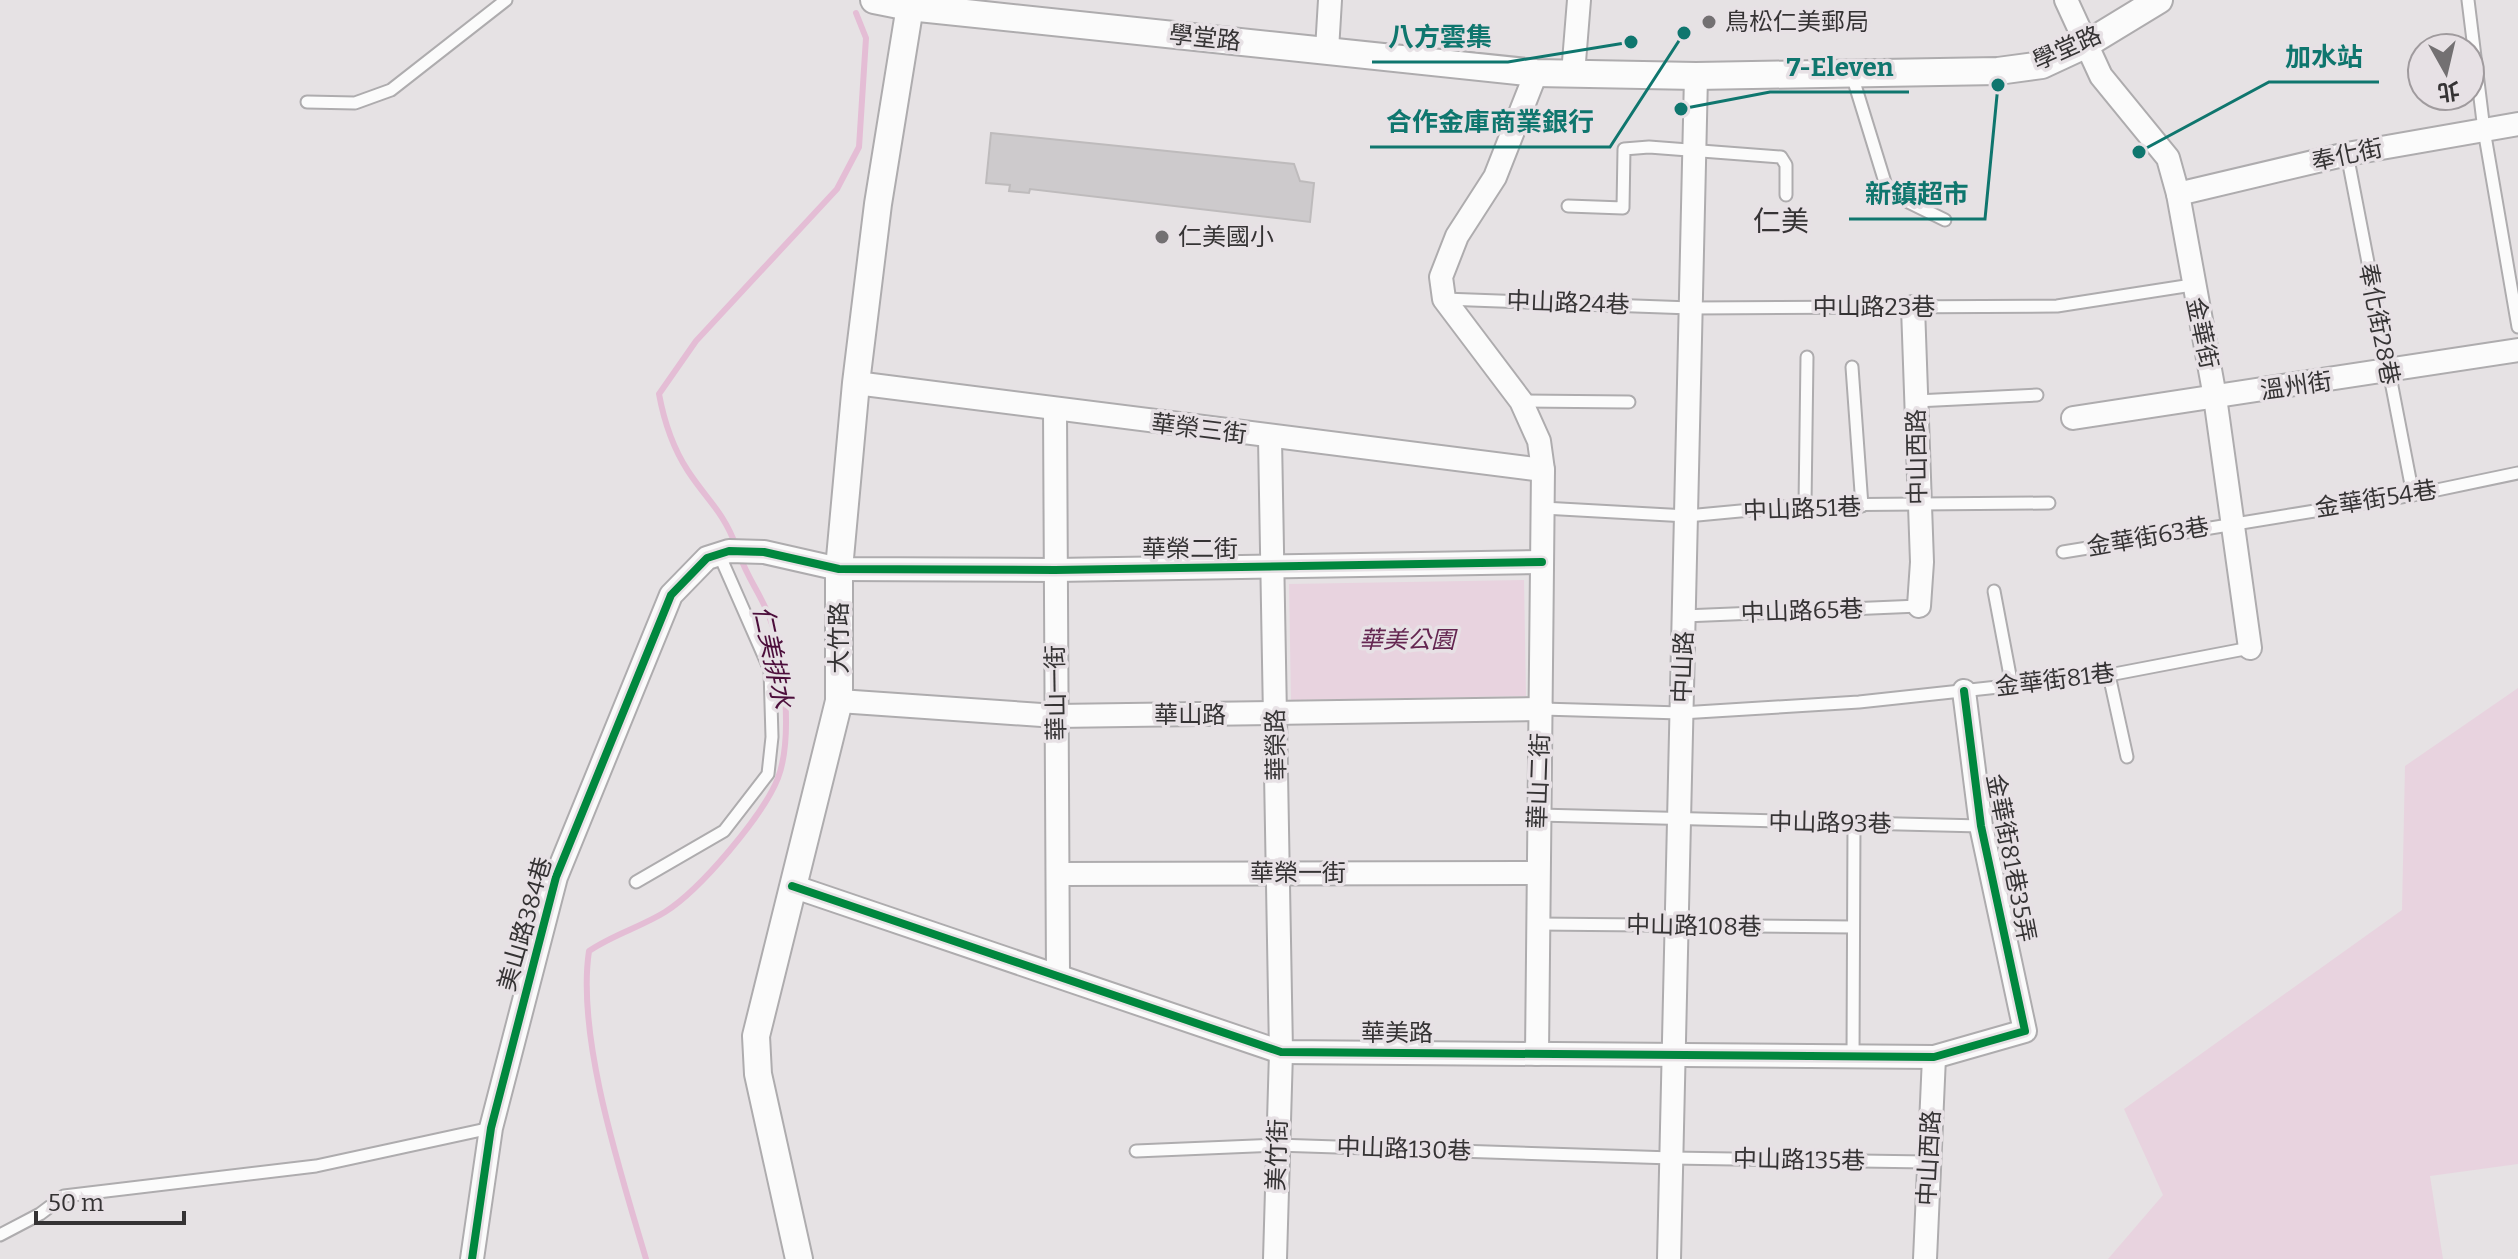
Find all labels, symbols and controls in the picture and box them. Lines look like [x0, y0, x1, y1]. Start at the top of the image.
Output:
place label: 鳥松仁美郵局 [1725, 8, 1869, 36]
callout: 八方雲集 [1372, 12, 1508, 62]
marker: 鳥松仁美郵局 [1700, 13, 1718, 31]
street label: 學堂路 [1168, 20, 1242, 56]
street label: 學堂路 [2028, 21, 2106, 75]
text: 八方雲集 [1388, 22, 1492, 53]
callout: 加水站 [2269, 32, 2379, 82]
north arrow [2406, 32, 2486, 112]
callout: 7-Eleven [1770, 42, 1909, 92]
text: 加水站 [2285, 42, 2363, 73]
text: 7-Eleven [1786, 52, 1894, 83]
text: 北 [2436, 76, 2461, 106]
callout: 合作金庫商業銀行 [1370, 97, 1610, 147]
text: 合作金庫商業銀行 [1386, 107, 1594, 138]
street label: 奉化街 [2309, 134, 2385, 176]
callout: 新鎮超市 [1849, 169, 1985, 219]
text: 新鎮超市 [1865, 179, 1969, 210]
district label: 仁美 [1753, 205, 1809, 238]
place label: 仁美國小 [1178, 223, 1274, 251]
marker: 仁美國小 [1153, 228, 1171, 246]
street label: 奉化街28巷 [2353, 261, 2405, 387]
street label: 中山路24巷 [1506, 287, 1630, 319]
street label: 中山路23巷 [1813, 293, 1935, 321]
street label: 金華街 [2181, 295, 2223, 371]
street label: 溫州街 [2258, 367, 2334, 405]
street label: 華榮三街 [1150, 409, 1248, 449]
street label: 中山西路 [1902, 409, 1932, 505]
street label: 金華街54巷 [2313, 476, 2439, 522]
street label: 中山路51巷 [1742, 493, 1862, 525]
street label: 金華街63巷 [2085, 512, 2211, 562]
street label: 華榮二街 [1142, 535, 1238, 563]
street label: 中山路65巷 [1740, 595, 1864, 627]
street label: 大竹路 [825, 602, 853, 674]
water label: 仁美排水 [747, 603, 799, 712]
park label: 華美公園 [1359, 626, 1458, 654]
street label: 中山路 [1668, 631, 1698, 703]
street label: 華山一街 [1041, 645, 1071, 741]
street label: 金華街81巷 [1994, 659, 2116, 701]
street label: 華山路 [1154, 701, 1226, 729]
street label: 華榮路 [1261, 709, 1291, 781]
street label: 華山二街 [1523, 733, 1555, 829]
street label: 金華街81巷35弄 [1981, 772, 2041, 944]
street label: 中山路93巷 [1768, 808, 1892, 838]
street label: 美山路384巷 [493, 854, 557, 994]
street label: 華榮一街 [1250, 859, 1346, 887]
street label: 中山路108巷 [1626, 911, 1762, 941]
street label: 華美路 [1361, 1019, 1433, 1047]
street label: 中山西路 [1913, 1109, 1945, 1207]
street label: 美竹街 [1262, 1119, 1292, 1191]
street label: 中山路130巷 [1336, 1133, 1472, 1165]
street label: 中山路135巷 [1733, 1145, 1865, 1175]
scale bar [36, 1175, 184, 1225]
text: 50 m [48, 1189, 104, 1217]

